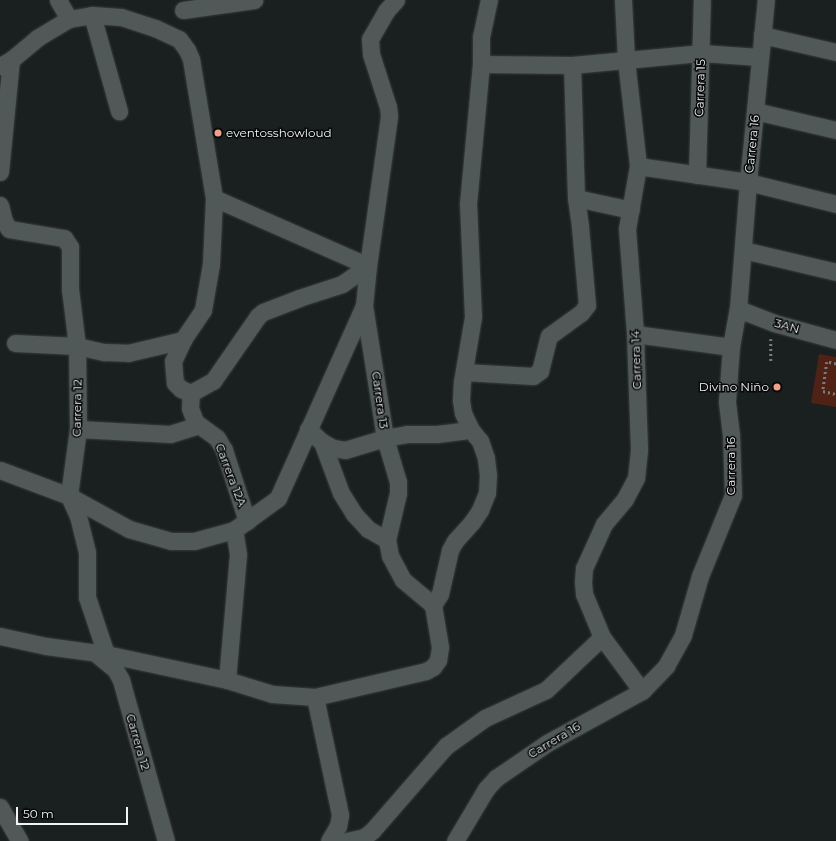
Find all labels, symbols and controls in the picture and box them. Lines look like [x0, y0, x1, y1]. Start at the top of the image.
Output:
street label: Carrera 15 [692, 59, 708, 117]
street label: Carrera 16 [742, 114, 762, 174]
place label: eventosshowloud [226, 126, 332, 140]
marker: eventosshowloud [213, 128, 223, 138]
street label: 3AN [773, 316, 801, 336]
street label: Carrera 14 [628, 330, 644, 390]
street label: Carrera 13 [369, 370, 391, 430]
street label: Carrera 12 [69, 379, 85, 437]
place label: Divino Niño [699, 380, 769, 394]
marker: Divino Niño [772, 382, 782, 392]
street label: Carrera 16 [724, 437, 738, 495]
street label: Carrera 12A [212, 441, 250, 509]
street label: Carrera 12 [123, 712, 153, 772]
street label: Carrera 16 [525, 719, 583, 761]
scale bar [18, 799, 130, 825]
text: 50 m [23, 806, 54, 821]

